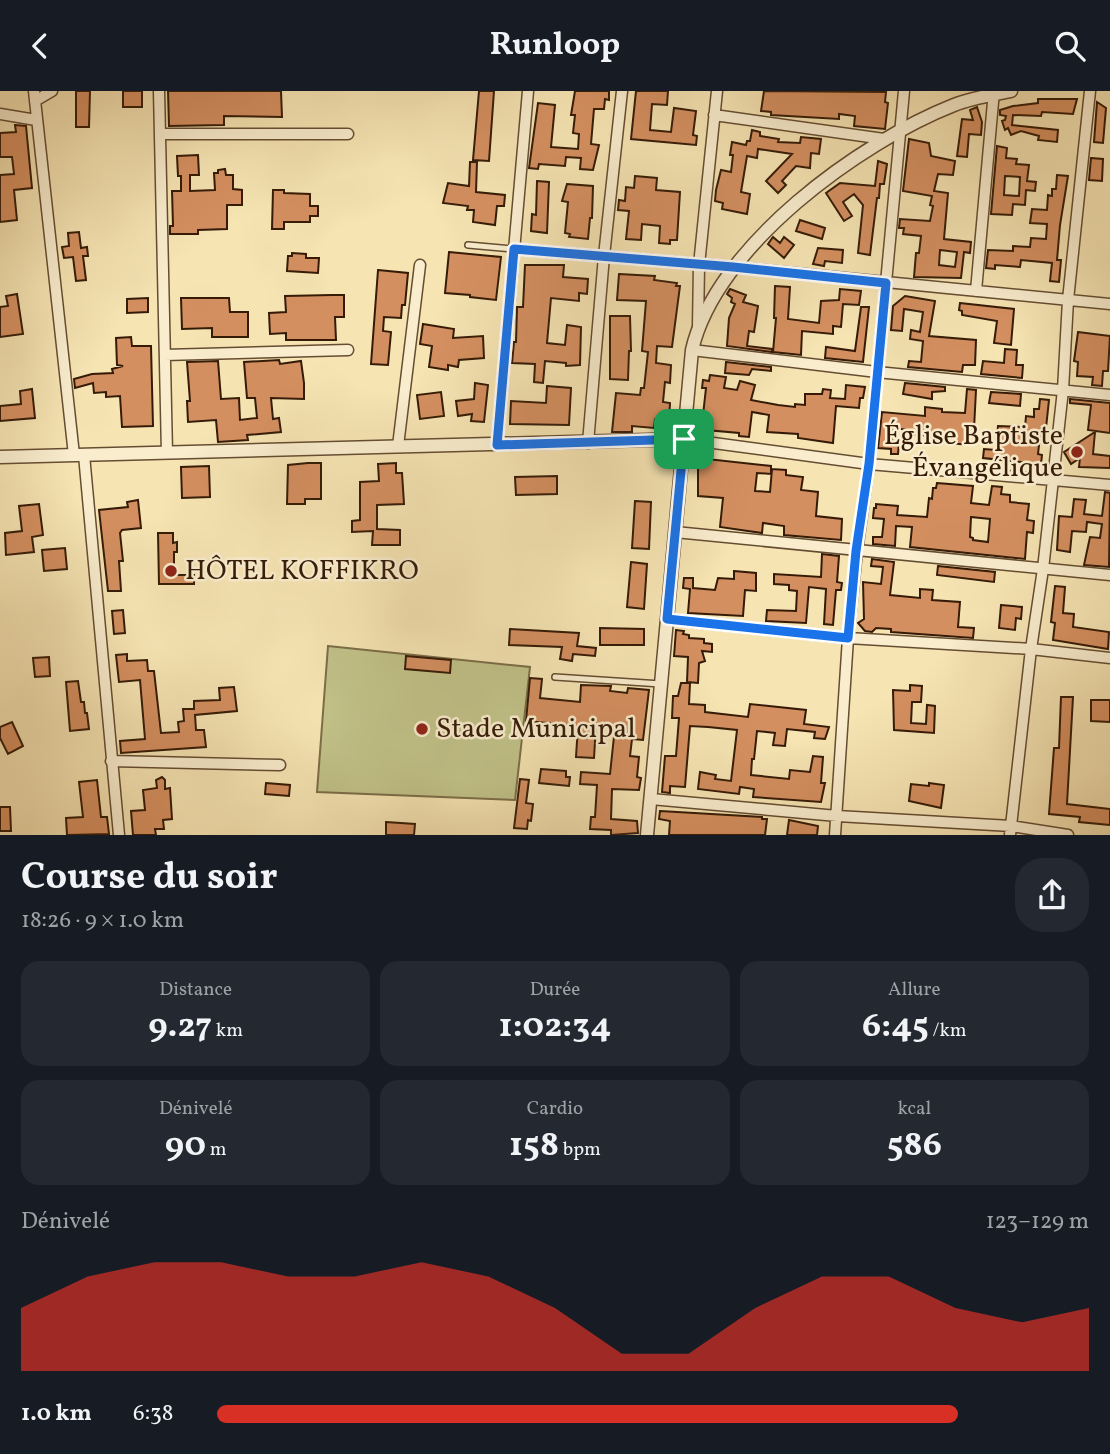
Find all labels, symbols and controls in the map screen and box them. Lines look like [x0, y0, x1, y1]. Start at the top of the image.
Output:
text: Runloop [490, 24, 620, 68]
icon: back [21, 27, 59, 65]
icon: search [1051, 27, 1089, 65]
pin [654, 409, 714, 469]
place label: Église Baptiste Évangélique [884, 417, 1063, 488]
icon: arrive [665, 420, 703, 458]
marker: Église Baptiste Évangélique [1069, 444, 1085, 460]
place label: HÔTEL KOFFIKRO [185, 552, 419, 591]
marker: HÔTEL KOFFIKRO [163, 563, 179, 579]
place label: Stade Municipal [436, 710, 636, 749]
marker: Stade Municipal [414, 721, 430, 737]
text: Course du soir [21, 852, 277, 905]
button: share [1015, 858, 1089, 932]
text: 18:26 · 9 × 1.0 km [21, 905, 184, 937]
text: Distance [159, 977, 232, 1003]
text: Durée [530, 977, 580, 1003]
text: Allure [888, 977, 941, 1003]
text: 9.27 [148, 1003, 212, 1051]
text: 1:02:34 [499, 1003, 611, 1051]
text: 6:45 [862, 1003, 929, 1051]
text: km [212, 1018, 243, 1044]
text: /km [929, 1018, 967, 1044]
text: Dénivelé [159, 1096, 232, 1122]
text: Cardio [527, 1096, 583, 1122]
text: kcal [897, 1096, 931, 1122]
text: 90 [165, 1122, 206, 1170]
text: 158 [509, 1122, 559, 1170]
text: 586 [887, 1122, 942, 1170]
text: m [206, 1137, 227, 1163]
text: bpm [559, 1137, 601, 1163]
text: Dénivelé [21, 1206, 110, 1238]
text: 123–129 m [986, 1206, 1089, 1238]
text: 1.0 km [21, 1398, 92, 1430]
text: 6:38 [133, 1398, 174, 1430]

